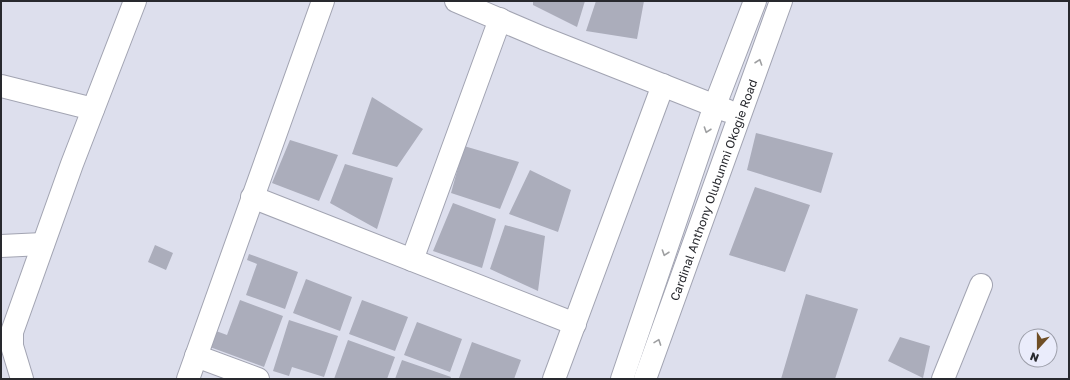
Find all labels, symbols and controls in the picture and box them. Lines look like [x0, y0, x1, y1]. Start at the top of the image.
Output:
one-way arrow [755, 59, 763, 66]
street label: Cardinal Anthony Olubunmi Okogie Road [666, 77, 760, 303]
one-way arrow [703, 126, 712, 133]
one-way arrow [661, 249, 670, 256]
north arrow [1018, 328, 1058, 368]
one-way arrow [654, 339, 662, 346]
text: N [1028, 350, 1040, 365]

